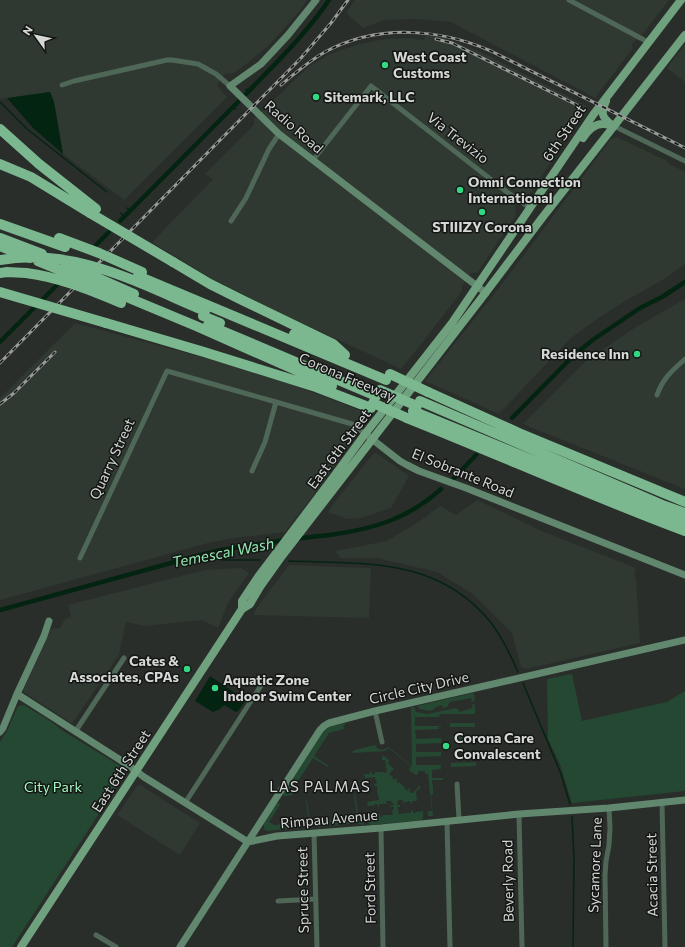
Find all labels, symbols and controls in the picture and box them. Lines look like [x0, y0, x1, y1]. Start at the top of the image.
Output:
north arrow [16, 16, 56, 56]
text: N [19, 23, 35, 37]
place label: West Coast Customs [393, 48, 467, 81]
marker: West Coast Customs [380, 60, 390, 70]
place label: Sitemark, LLC [324, 88, 415, 105]
marker: Sitemark, LLC [311, 92, 321, 102]
street label: Radio Road [262, 97, 327, 157]
street label: 6th Street [539, 101, 589, 164]
street label: Via Trevizio [424, 108, 492, 167]
place label: Omni Connection International [468, 173, 581, 206]
marker: Omni Connection International [455, 185, 465, 195]
marker: STIIIZY Corona [477, 207, 487, 217]
place label: STIIIZY Corona [432, 218, 532, 235]
place label: Residence Inn [541, 345, 629, 362]
street label: Corona Freeway [296, 349, 398, 404]
marker: Residence Inn [632, 349, 642, 359]
street label: East 6th Street [303, 405, 374, 492]
street label: Quarry Street [85, 415, 138, 502]
street label: El Sobrante Road [410, 444, 517, 501]
water label: Temescal Wash [170, 533, 276, 571]
place label: Cates & Associates, CPAs [69, 652, 179, 685]
marker: Cates & Associates, CPAs [182, 664, 192, 674]
street label: Circle City Drive [367, 668, 470, 707]
place label: Aquatic Zone Indoor Swim Center [223, 671, 352, 704]
marker: Aquatic Zone Indoor Swim Center [210, 683, 220, 693]
street label: East 6th Street [88, 726, 154, 815]
place label: Corona Care Convalescent [454, 729, 541, 762]
marker: Corona Care Convalescent [441, 741, 451, 751]
district label: LAS PALMAS [269, 777, 371, 795]
park label: City Park [24, 778, 82, 795]
street label: Rimpau Avenue [279, 806, 378, 831]
street label: Sycamore Lane [584, 817, 605, 913]
street label: Acacia Street [642, 833, 661, 917]
street label: Beverly Road [498, 840, 517, 922]
street label: Spruce Street [293, 846, 312, 933]
street label: Ford Street [360, 852, 379, 924]

